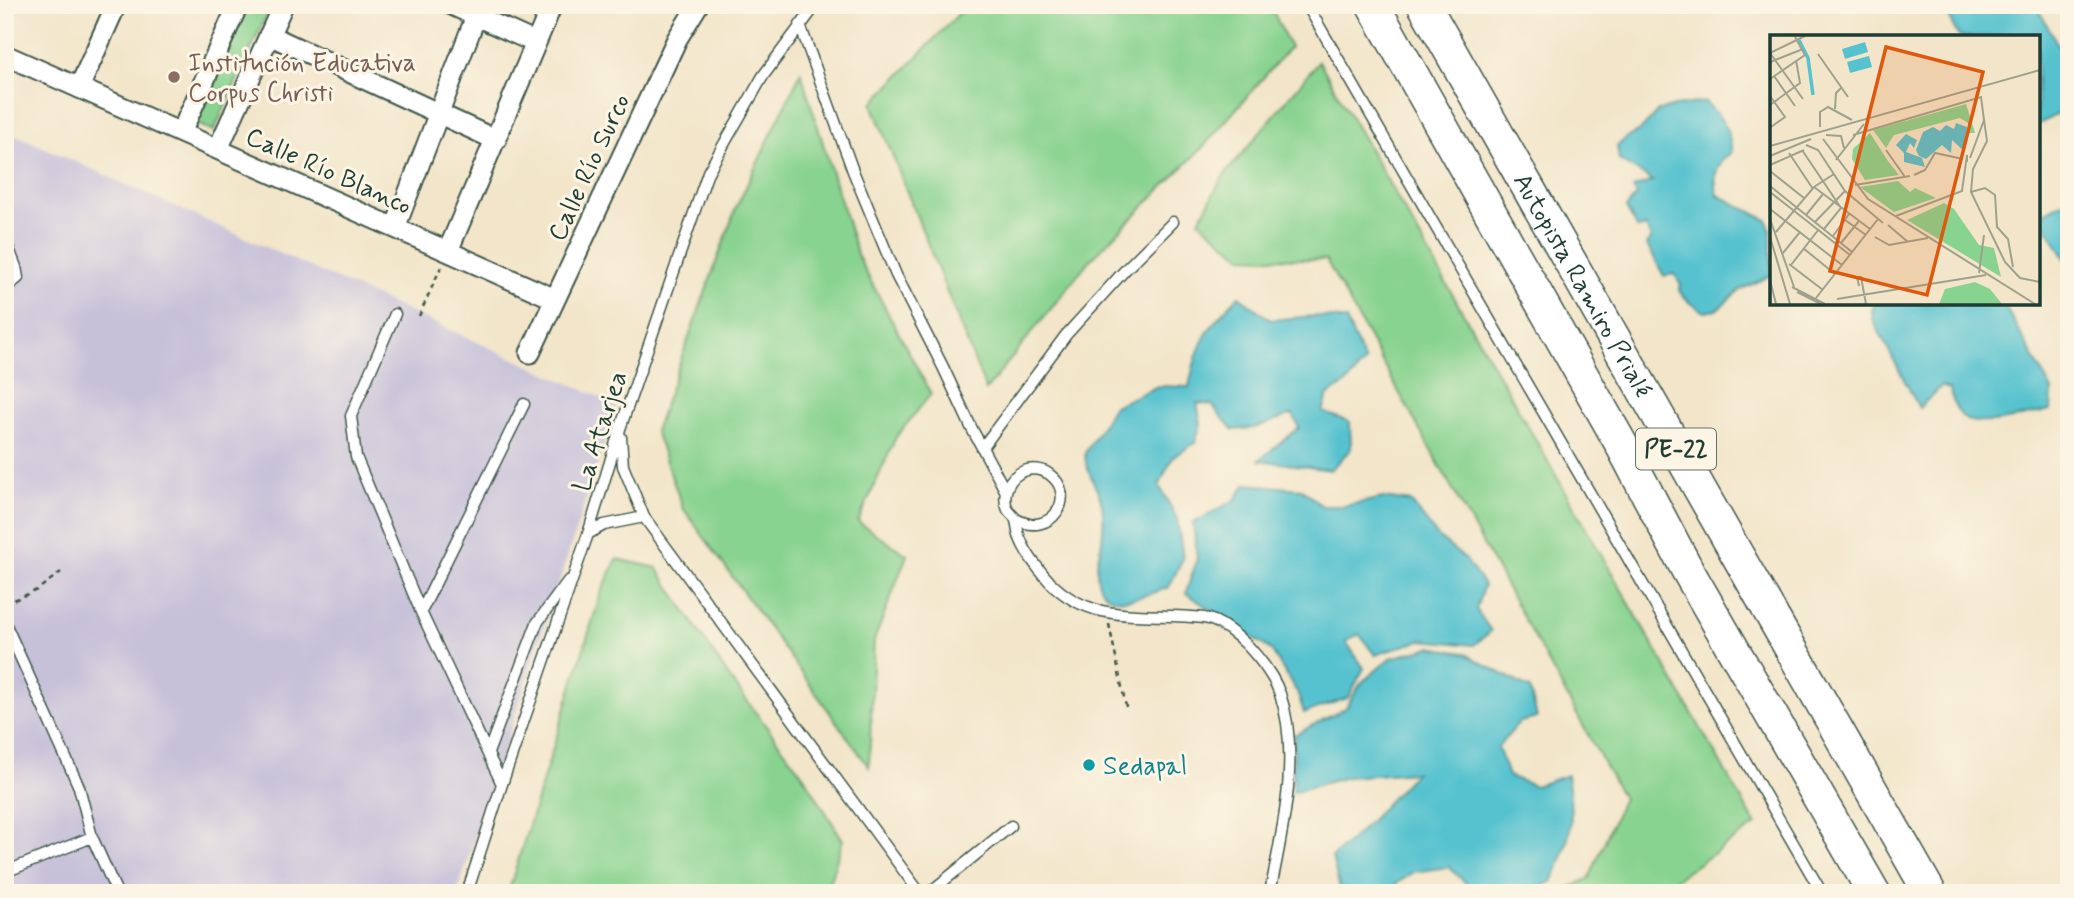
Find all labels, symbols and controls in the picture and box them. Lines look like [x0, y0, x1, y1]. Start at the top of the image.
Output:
inset map [1770, 35, 2039, 304]
place label: Institución Educativa Corpus Christi [188, 47, 416, 111]
marker: Institución Educativa Corpus Christi [166, 69, 182, 85]
street label: Calle Río Surco [541, 89, 639, 247]
street label: Calle Río Blanco [240, 120, 417, 224]
street label: Autopista Ramiro Prialé [1504, 167, 1659, 404]
street label: La Atarjea [565, 367, 636, 496]
road number: PE-22 [1636, 428, 1716, 470]
place label: Sedapal [1103, 750, 1187, 784]
marker: Sedapal [1081, 757, 1097, 773]

